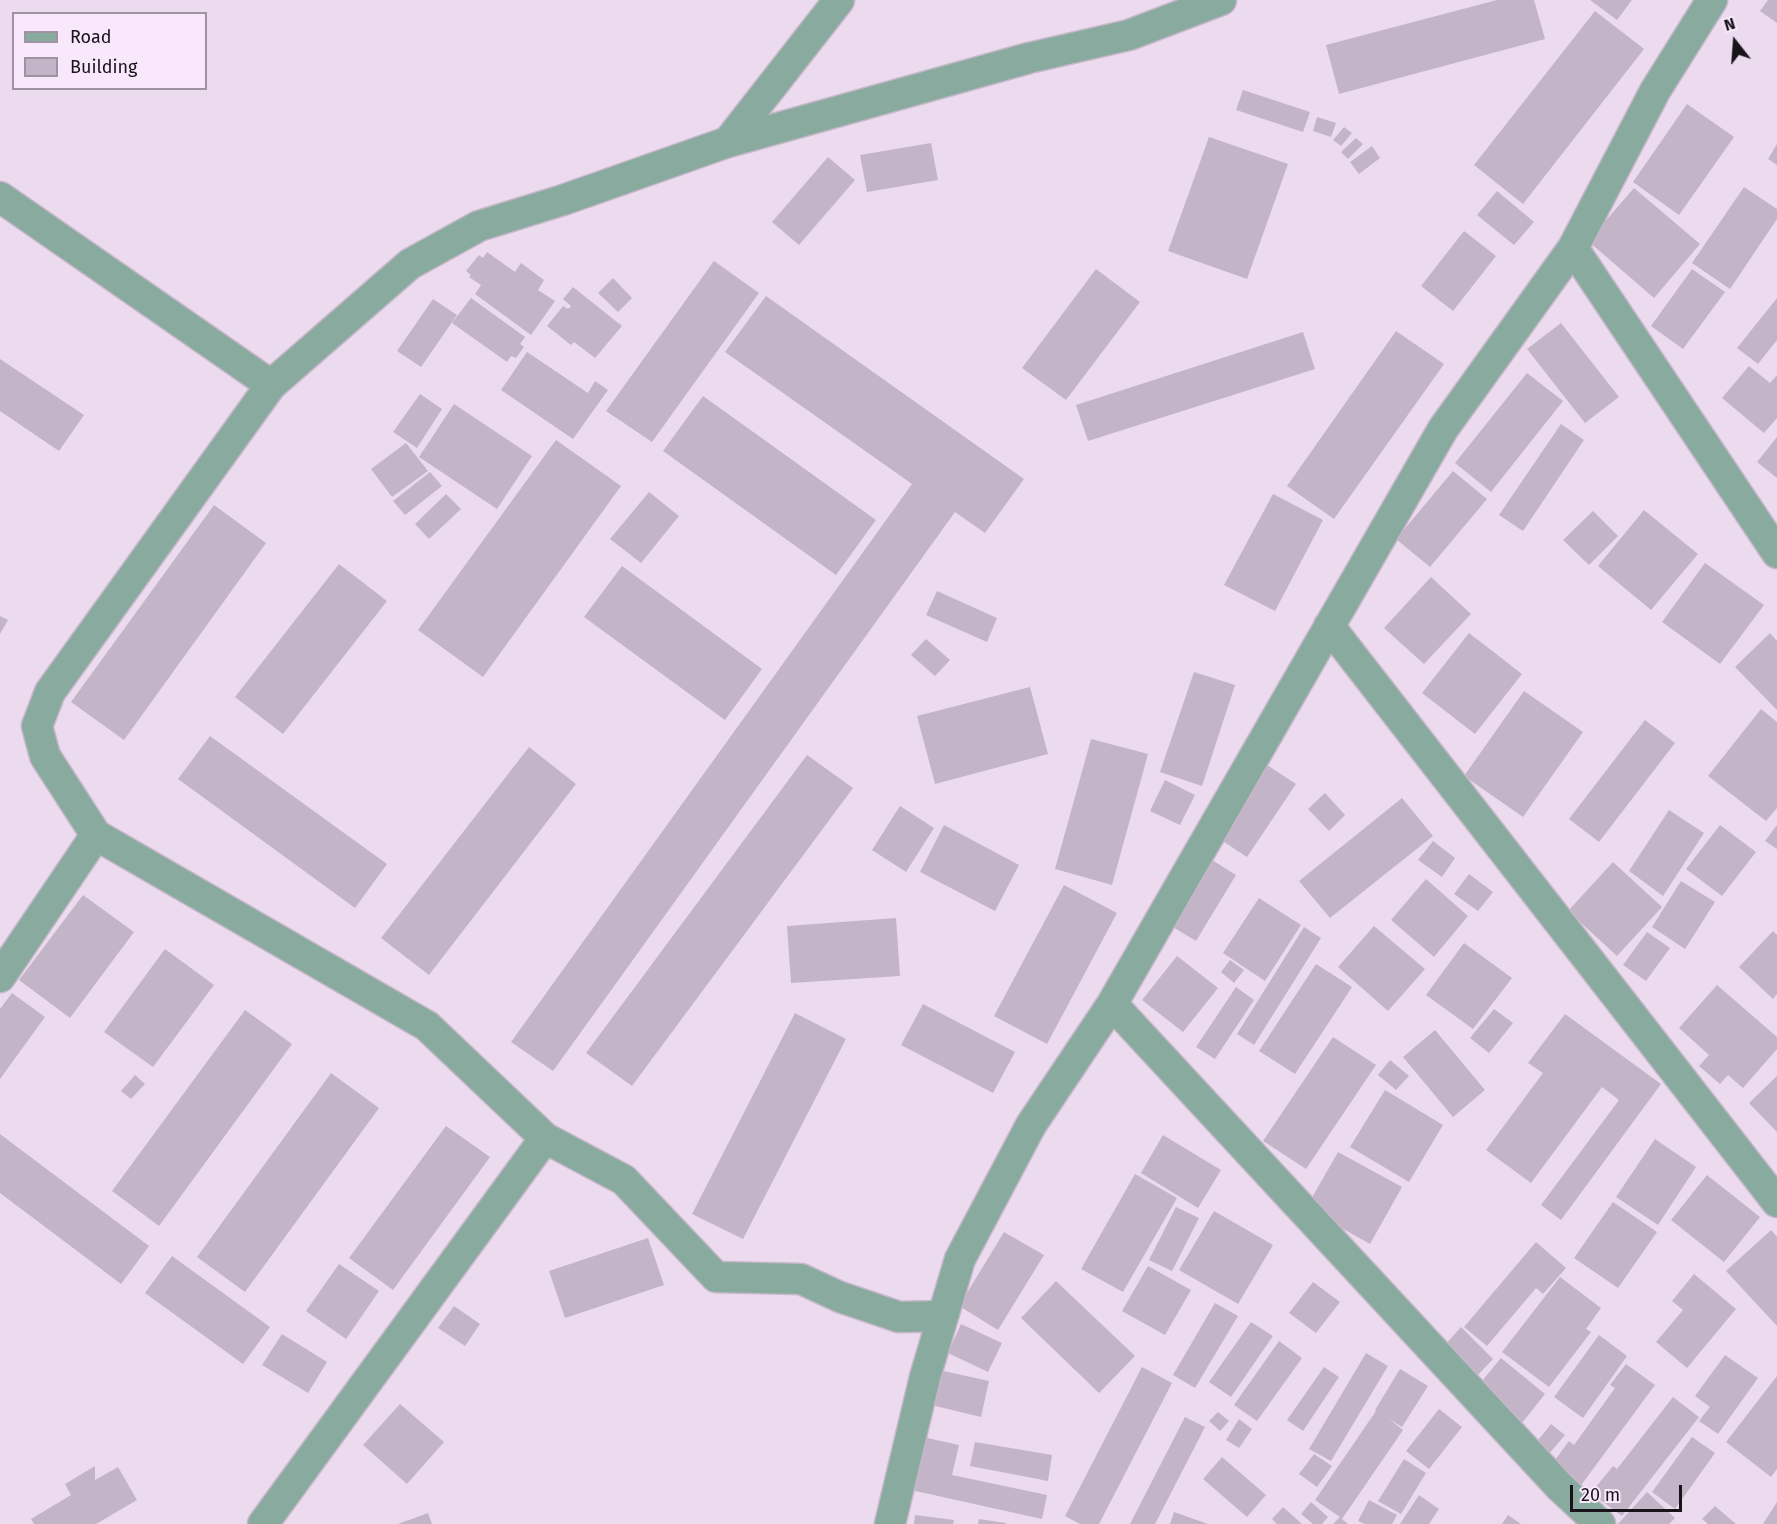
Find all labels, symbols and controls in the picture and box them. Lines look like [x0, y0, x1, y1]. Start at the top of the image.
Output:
legend [12, 12, 207, 90]
north arrow [1705, 12, 1765, 72]
text: N [1722, 14, 1737, 35]
text: Road [70, 26, 112, 48]
text: Building [70, 56, 137, 78]
scale bar [1573, 1473, 1686, 1511]
text: 20 m [1581, 1484, 1620, 1506]

